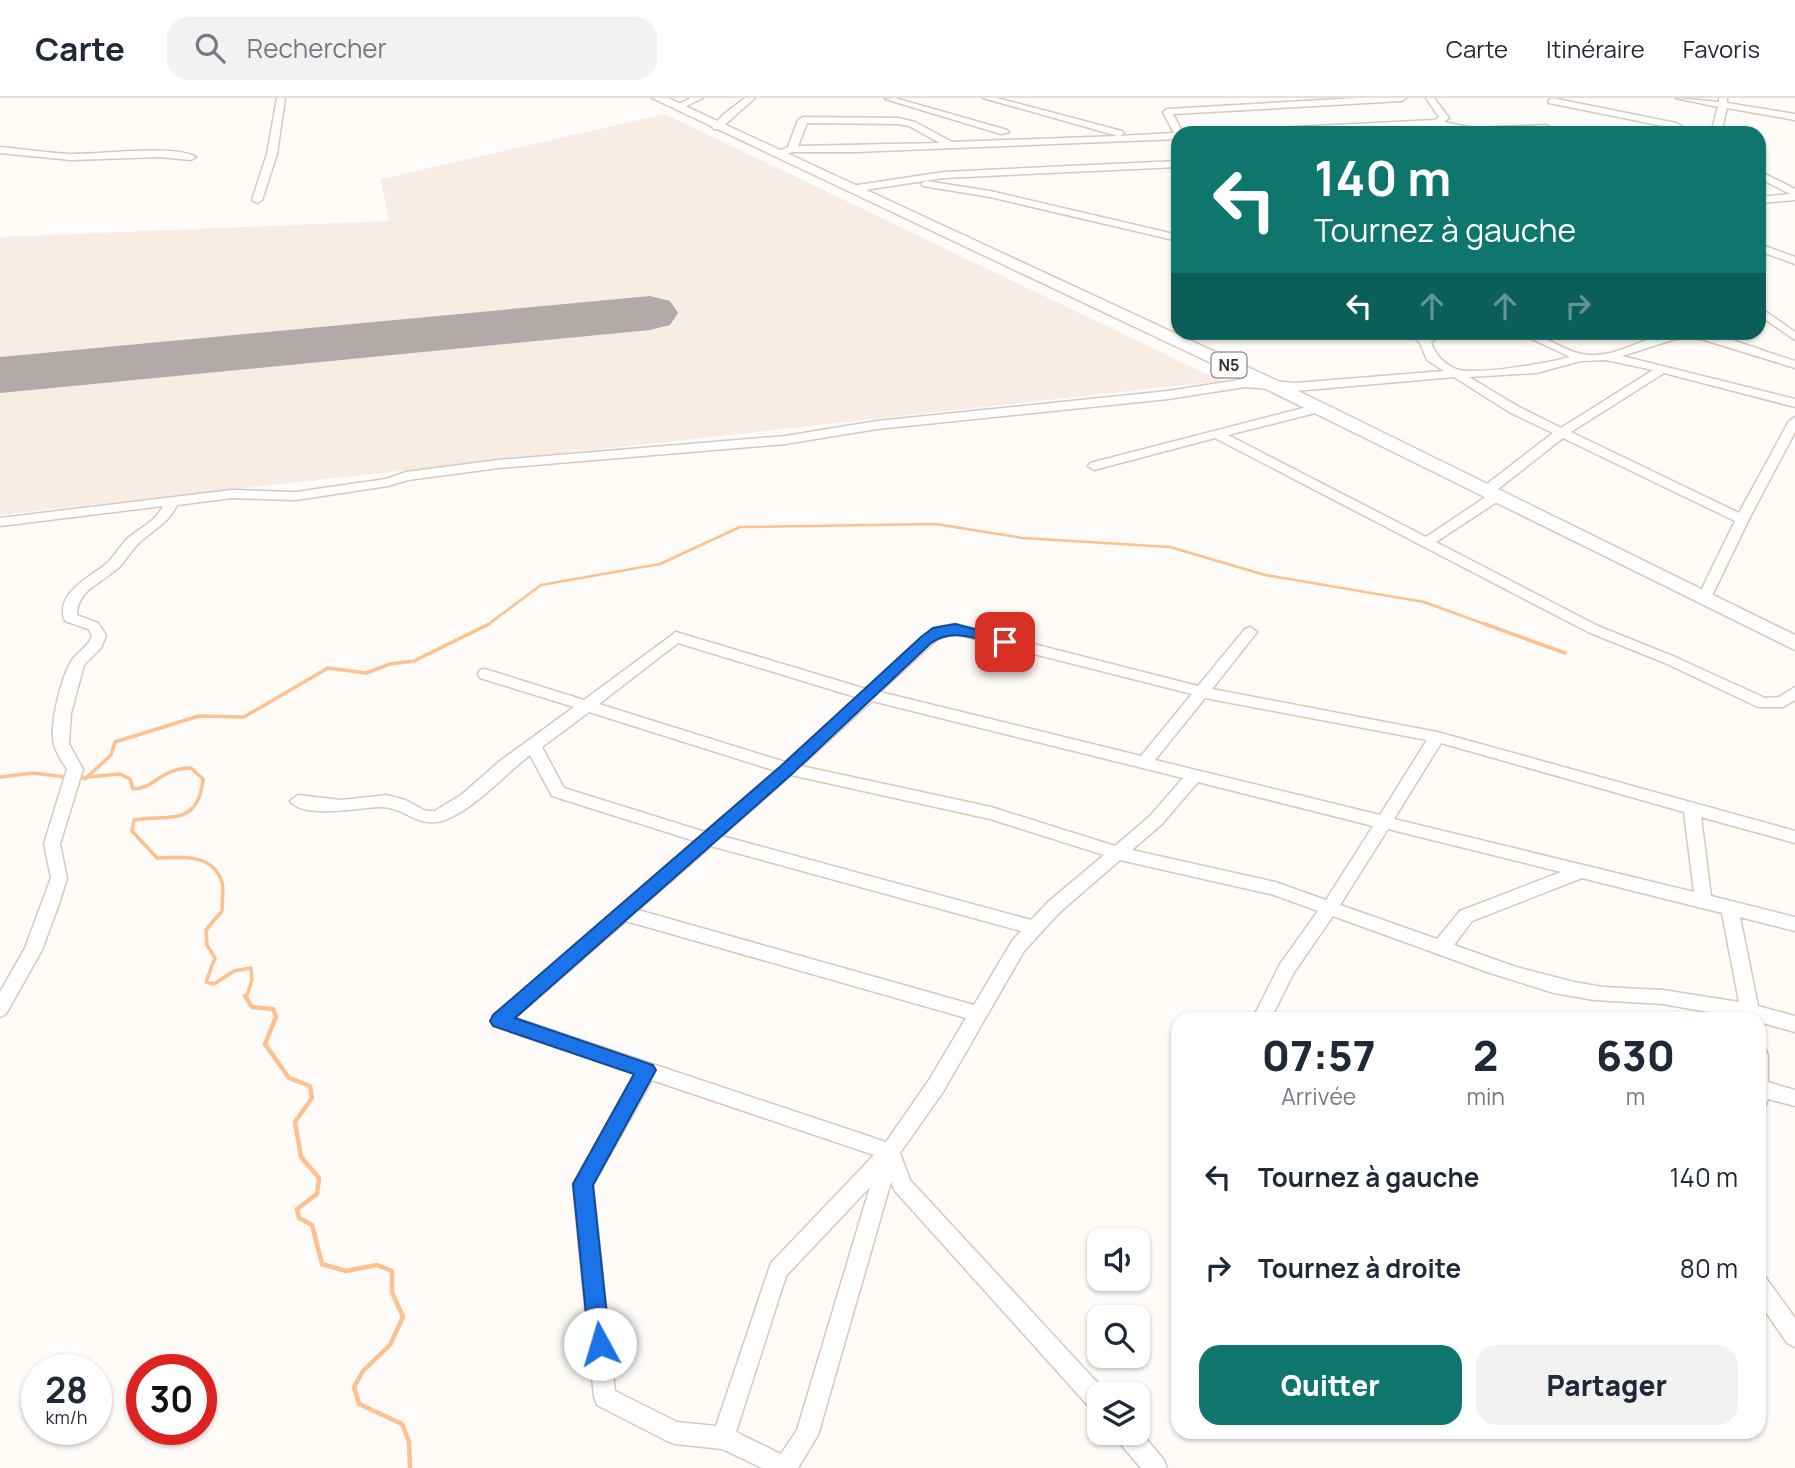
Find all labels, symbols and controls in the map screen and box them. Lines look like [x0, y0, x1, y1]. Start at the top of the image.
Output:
search box [167, 17, 657, 80]
text: Carte [35, 26, 125, 71]
icon: search [191, 29, 229, 67]
text: Rechercher [247, 30, 387, 66]
text: Carte [1446, 32, 1508, 65]
text: Itinéraire [1546, 32, 1645, 65]
text: Favoris [1683, 32, 1760, 65]
text: 140 m [1314, 144, 1451, 211]
icon: left [1199, 154, 1290, 245]
text: Tournez à gauche [1314, 208, 1576, 252]
icon: left [1340, 287, 1378, 325]
icon: ahead [1413, 287, 1451, 325]
icon: ahead [1486, 287, 1524, 325]
icon: right [1559, 287, 1597, 325]
road number: N5 [1212, 353, 1246, 378]
pin [975, 612, 1035, 672]
icon: arrive [986, 623, 1024, 661]
text: 07:57 [1262, 1026, 1376, 1084]
text: 2 [1473, 1026, 1498, 1084]
text: 630 [1596, 1026, 1675, 1084]
text: Arrivée [1281, 1080, 1356, 1112]
text: min [1466, 1080, 1505, 1112]
text: m [1626, 1080, 1645, 1112]
icon: left [1199, 1158, 1237, 1196]
text: Tournez à gauche [1258, 1159, 1479, 1195]
text: 140 m [1669, 1159, 1738, 1195]
map controls [1087, 1228, 1150, 1445]
button: sound [1087, 1228, 1150, 1291]
icon: right [1199, 1249, 1237, 1287]
text: Tournez à droite [1258, 1250, 1461, 1286]
text: 80 m [1680, 1250, 1738, 1286]
button: search [1087, 1305, 1150, 1368]
position arrow [563, 1307, 637, 1381]
button: Quitter [1199, 1345, 1462, 1425]
button: Partager [1476, 1345, 1738, 1425]
speed limit sign: 30 [126, 1354, 217, 1445]
text: 28 [45, 1366, 88, 1414]
button: layers [1087, 1382, 1150, 1445]
text: km/h [46, 1405, 87, 1429]

